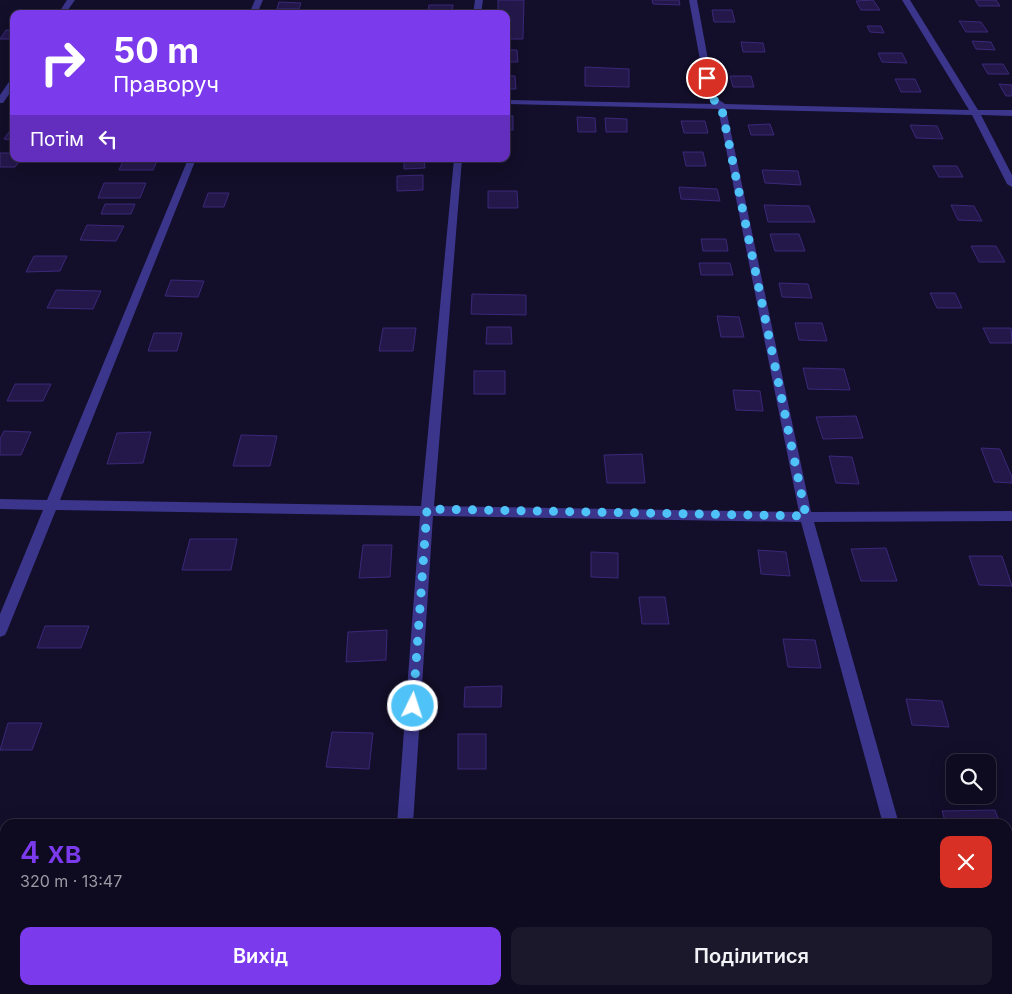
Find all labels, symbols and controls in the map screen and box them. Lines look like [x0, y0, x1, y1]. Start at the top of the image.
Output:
text: 50 m [113, 29, 199, 71]
icon: right [30, 30, 95, 95]
pin [686, 57, 728, 99]
icon: arrive [693, 64, 721, 92]
text: Праворуч [113, 71, 219, 97]
icon: left [94, 125, 122, 153]
text: Потім [30, 128, 84, 151]
position arrow [386, 679, 438, 731]
map controls [946, 754, 996, 804]
button: search [946, 754, 996, 804]
text: 4 хв [20, 834, 82, 870]
button: close [940, 836, 992, 888]
text: 320 m · 13:47 [20, 871, 122, 891]
button: Вихід [20, 927, 501, 985]
button: Поділитися [511, 927, 992, 985]

